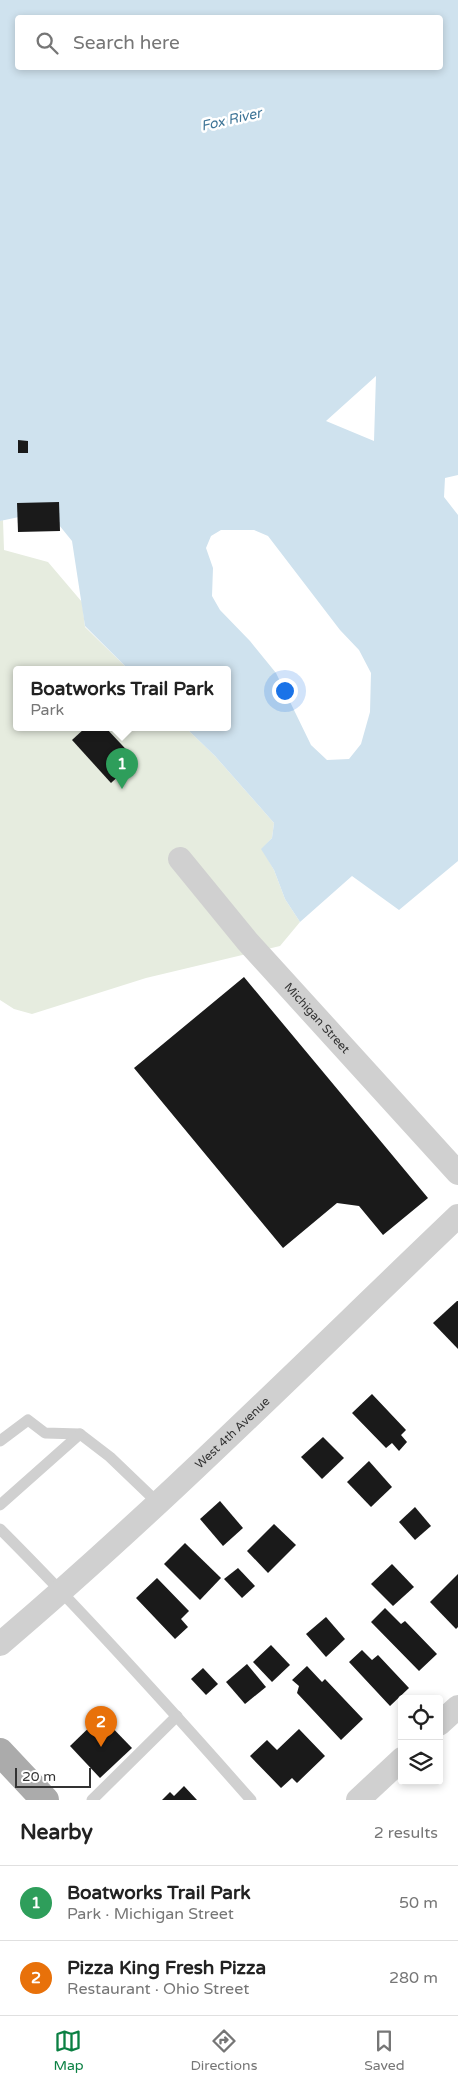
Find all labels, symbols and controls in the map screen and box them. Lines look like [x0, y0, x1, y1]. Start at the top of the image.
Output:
search box [15, 15, 443, 70]
icon: search [33, 29, 61, 57]
text: Search here [73, 32, 180, 54]
water label: Fox River [199, 104, 265, 135]
popup [13, 666, 231, 731]
text: Boatworks Trail Park [30, 678, 214, 700]
your location [272, 678, 298, 704]
text: Park [30, 700, 64, 720]
pin: 1 [106, 748, 138, 789]
street label: Michigan Street [281, 980, 353, 1056]
street label: West 4th Avenue [192, 1394, 273, 1472]
map controls [398, 1695, 443, 1785]
button: locate [398, 1695, 443, 1740]
pin: 2 [85, 1706, 117, 1747]
button: layers [398, 1740, 443, 1785]
scale bar [15, 1765, 91, 1788]
text: 20 m [22, 1768, 56, 1785]
text: Nearby [20, 1820, 93, 1845]
text: 2 results [374, 1823, 438, 1843]
text: Boatworks Trail Park [67, 1882, 251, 1904]
text: 1 [31, 1893, 41, 1913]
text: 50 m [399, 1893, 438, 1913]
text: Park · Michigan Street [67, 1904, 234, 1924]
text: Pizza King Fresh Pizza [67, 1957, 266, 1979]
text: 2 [31, 1968, 41, 1988]
text: 280 m [389, 1968, 438, 1988]
text: Restaurant · Ohio Street [67, 1979, 249, 1999]
tab: Map [53, 2027, 84, 2074]
tab: Directions [190, 2027, 257, 2074]
tab: Saved [364, 2027, 405, 2074]

